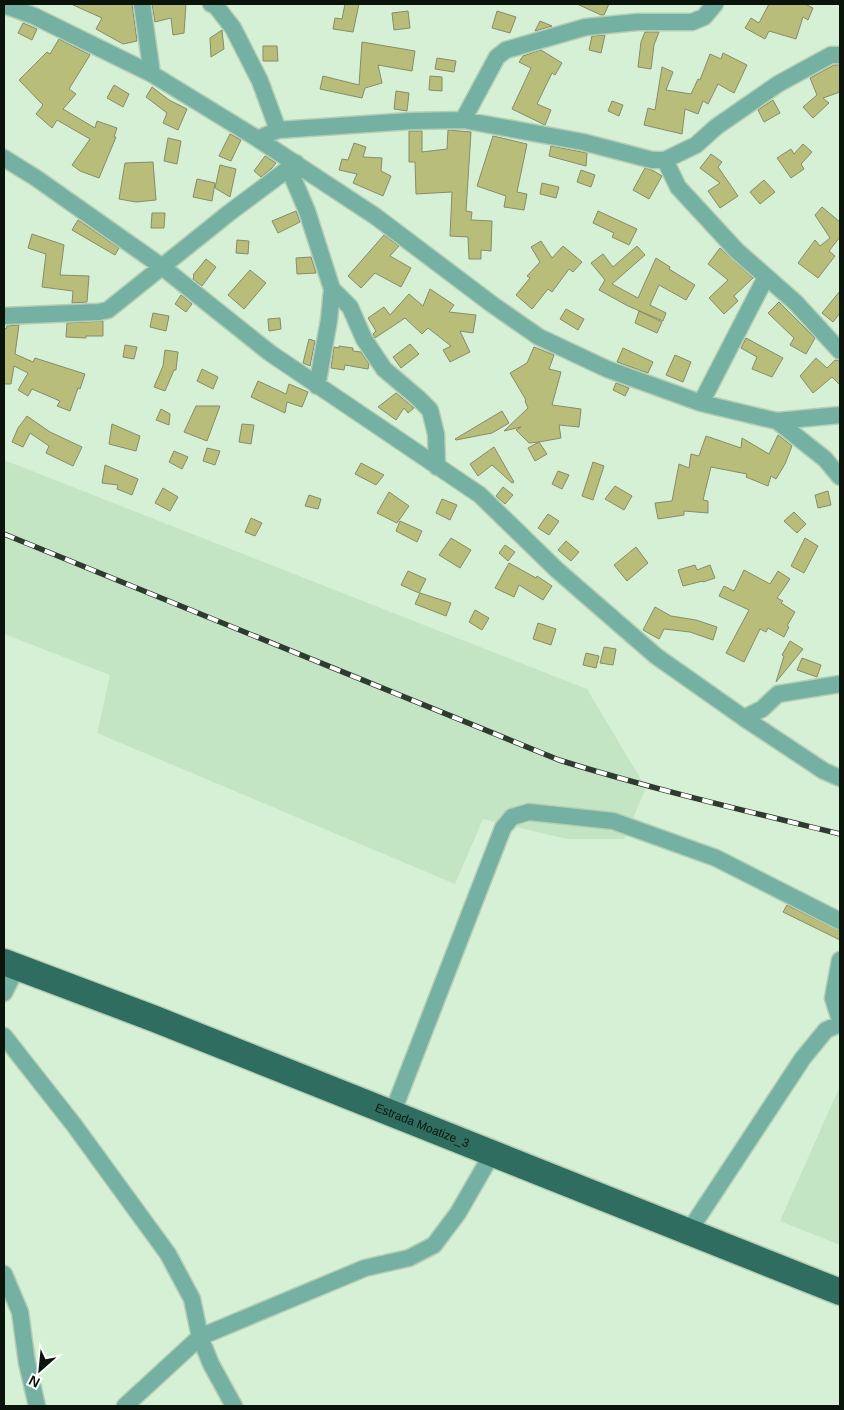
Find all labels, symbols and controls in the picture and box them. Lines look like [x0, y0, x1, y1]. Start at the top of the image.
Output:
street label: Estrada Moatize_3 [373, 1100, 472, 1151]
north arrow [15, 1345, 65, 1395]
text: N [26, 1372, 42, 1391]

